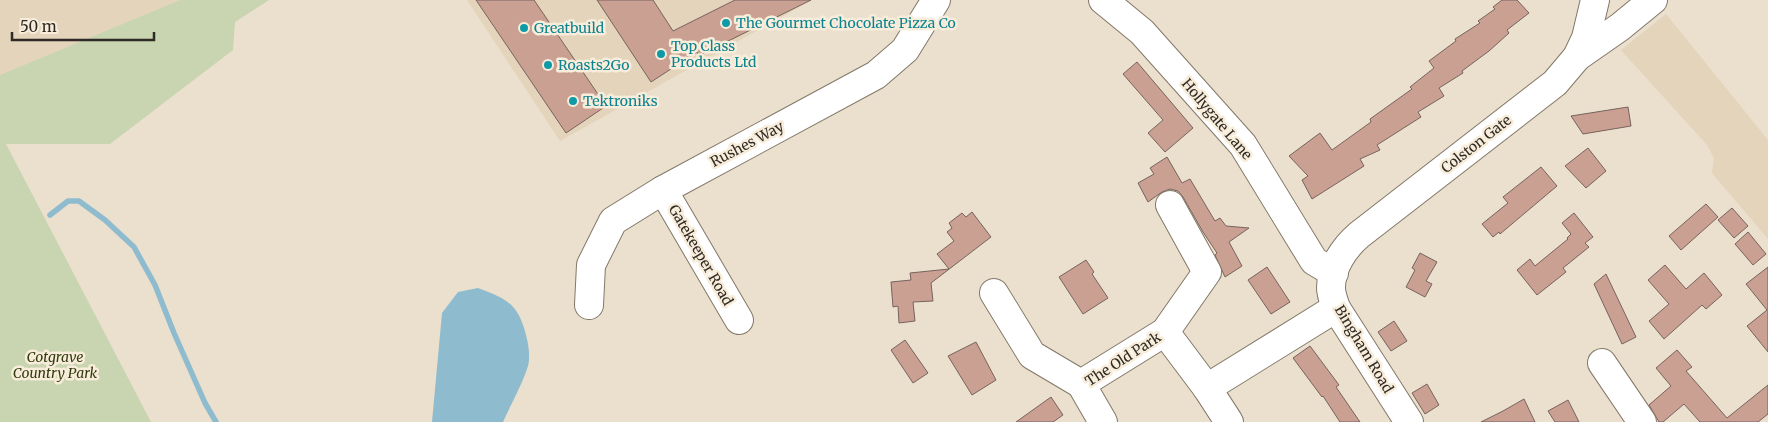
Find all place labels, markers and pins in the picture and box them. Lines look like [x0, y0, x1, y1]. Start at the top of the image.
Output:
place label: The Gourmet Chocolate Pizza Co [736, 14, 956, 32]
marker: The Gourmet Chocolate Pizza Co [720, 17, 732, 29]
place label: Greatbuild [534, 19, 605, 37]
marker: Greatbuild [518, 22, 530, 34]
place label: Top Class Products Ltd [671, 37, 757, 71]
marker: Top Class Products Ltd [655, 48, 667, 60]
place label: Roasts2Go [558, 56, 629, 74]
marker: Roasts2Go [542, 59, 554, 71]
place label: Tektroniks [583, 92, 658, 110]
marker: Tektroniks [567, 95, 579, 107]

